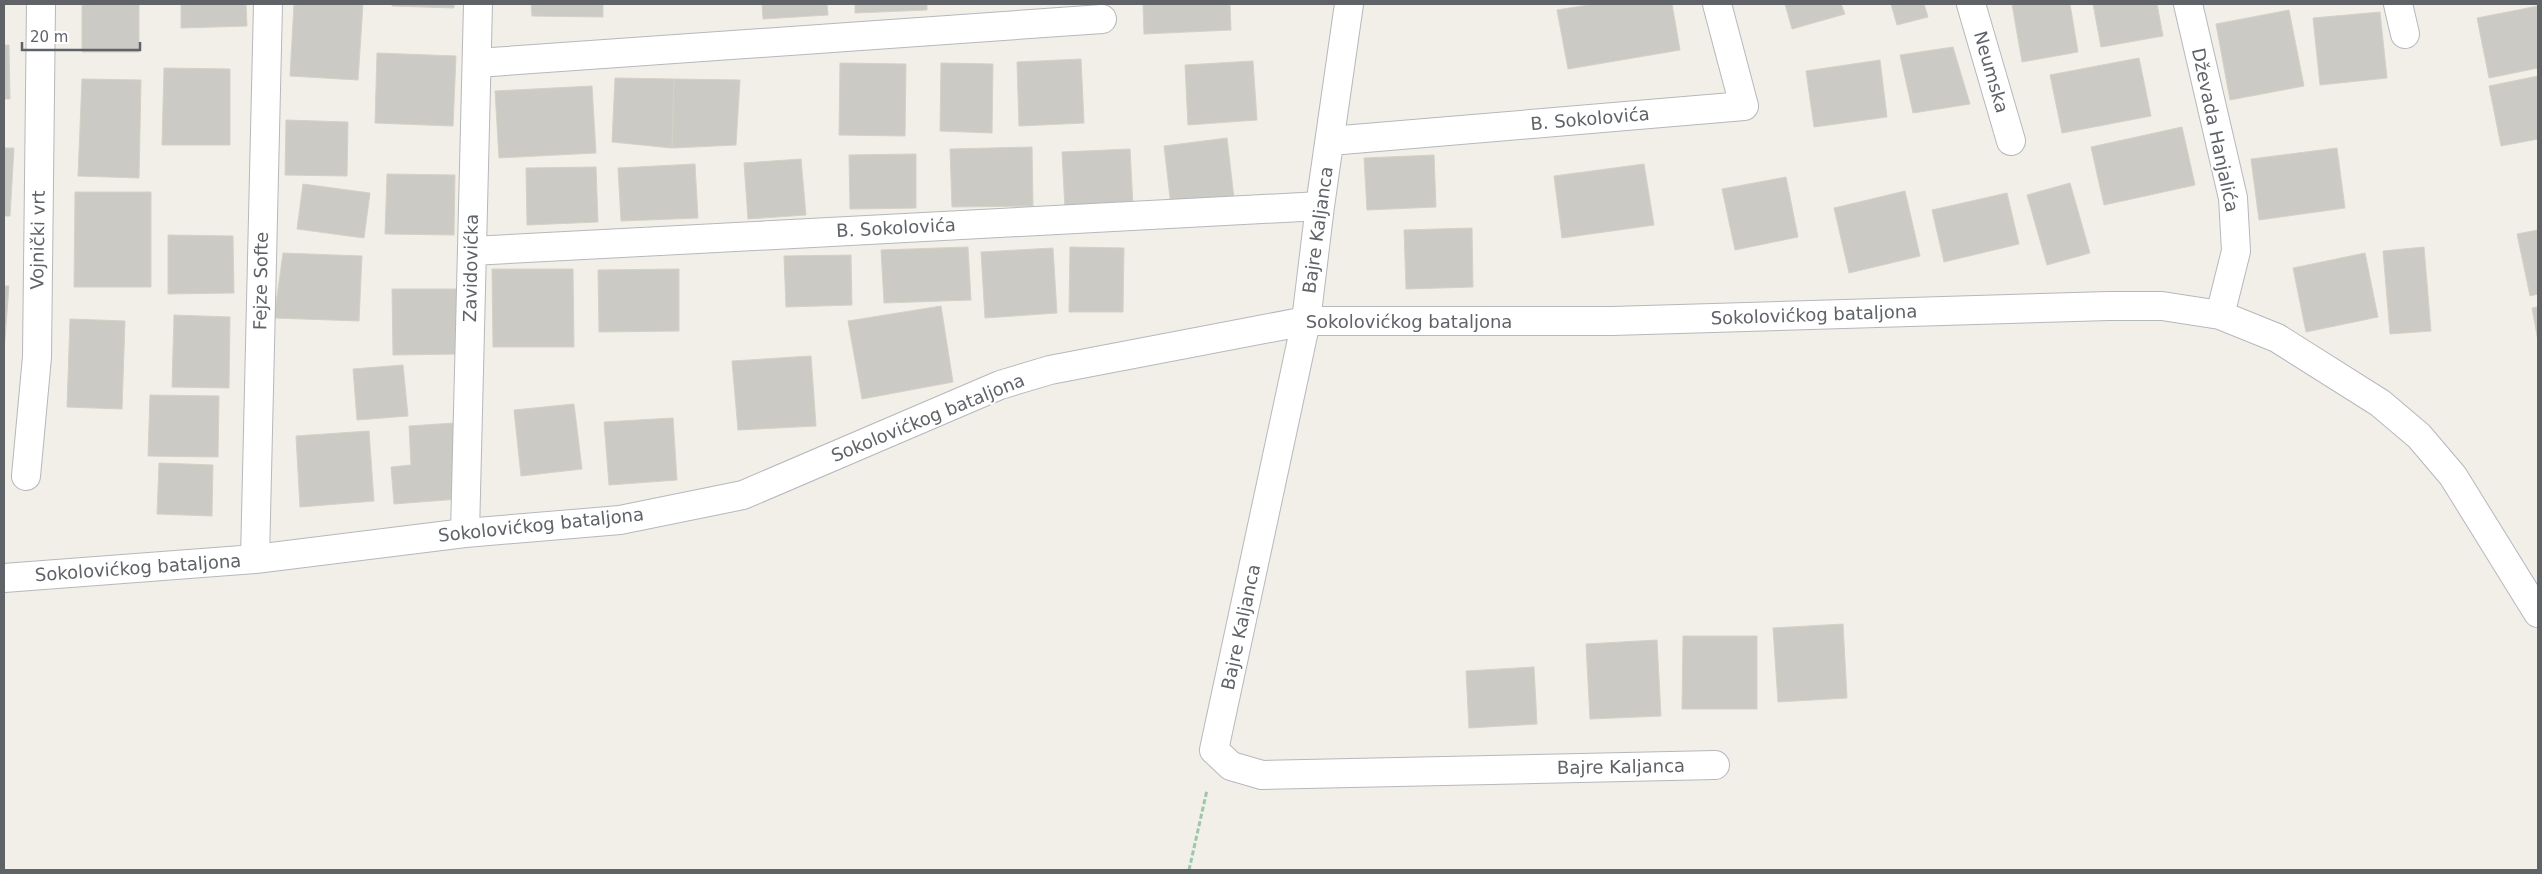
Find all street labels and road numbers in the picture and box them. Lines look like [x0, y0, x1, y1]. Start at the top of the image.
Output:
street label: Neumska [1970, 29, 2013, 115]
street label: Dževada Hanjalića [2188, 46, 2243, 214]
street label: B. Sokolovića [1529, 103, 1650, 134]
street label: Bajre Kaljanca [1298, 165, 1337, 295]
street label: Vojnički vrt [26, 190, 49, 290]
street label: Zavidovićka [459, 214, 482, 322]
street label: B. Sokolovića [836, 214, 956, 241]
street label: Fejze Softe [249, 232, 272, 330]
street label: Sokolovićkog bataljona [1710, 300, 1918, 329]
street label: Sokolovićkog bataljona [1306, 311, 1512, 332]
street label: Sokolovićkog bataljona [828, 369, 1028, 466]
street label: Sokolovićkog bataljona [437, 503, 645, 546]
street label: Sokolovićkog bataljona [34, 550, 242, 585]
street label: Bajre Kaljanca [1217, 562, 1264, 692]
street label: Bajre Kaljanca [1557, 755, 1685, 778]

